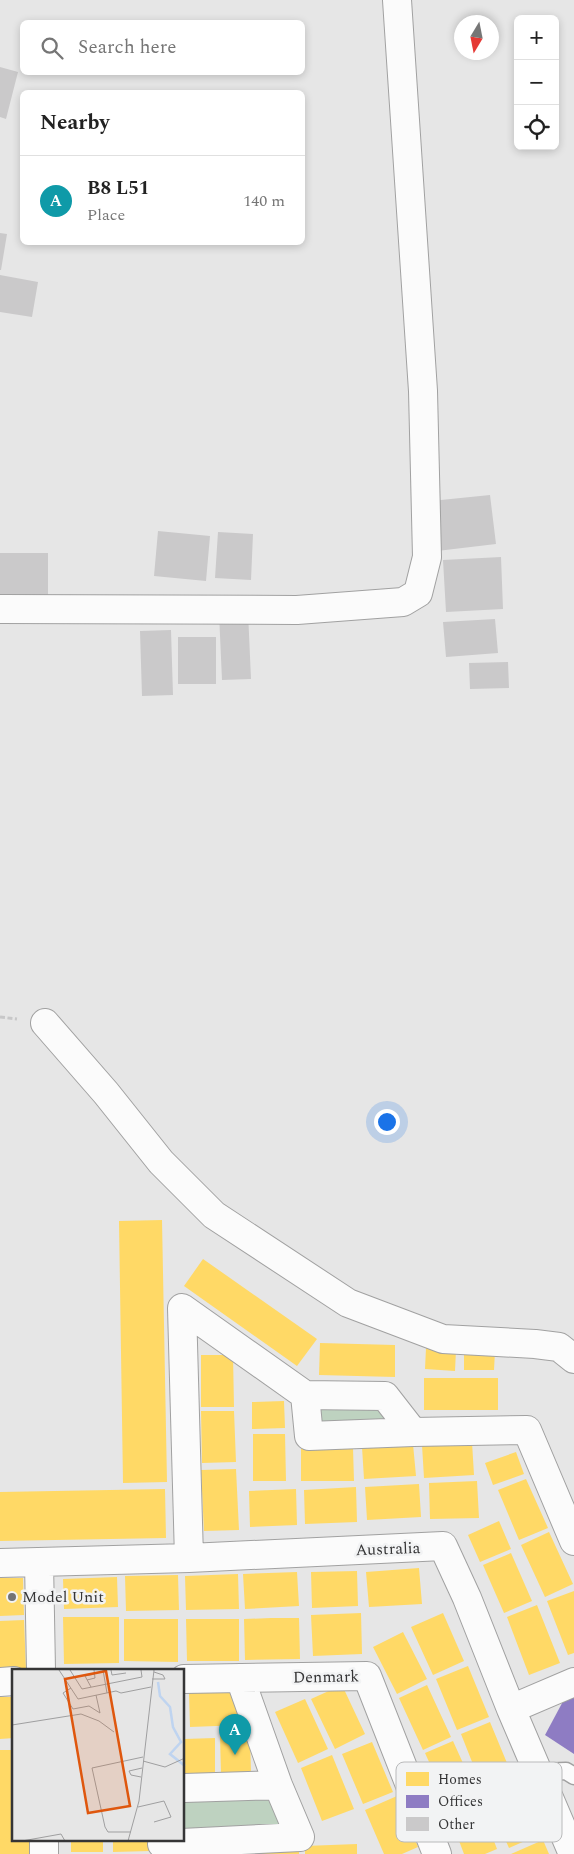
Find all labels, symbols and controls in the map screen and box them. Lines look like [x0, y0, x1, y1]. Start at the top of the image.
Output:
north arrow [454, 15, 499, 60]
map controls [514, 15, 559, 150]
button: + [514, 15, 559, 60]
search box [20, 20, 305, 75]
text: Search here [78, 33, 177, 62]
icon: search [38, 34, 66, 62]
button: − [514, 60, 559, 105]
button: locate [514, 105, 559, 150]
text: Nearby [40, 107, 110, 139]
text: B8 L51 [87, 174, 149, 203]
text: A [50, 189, 62, 213]
text: 140 m [243, 189, 285, 213]
text: Place [87, 203, 125, 227]
your location [374, 1109, 400, 1135]
street label: Australia [355, 1536, 421, 1562]
place label: Model Unit [22, 1585, 104, 1609]
marker: Model Unit [6, 1591, 18, 1603]
street label: Denmark [293, 1664, 359, 1690]
inset map [12, 1669, 185, 1842]
pin: A [219, 1714, 251, 1755]
legend [396, 1762, 562, 1842]
text: Homes [438, 1769, 482, 1790]
text: Offices [438, 1791, 483, 1812]
text: Other [438, 1814, 475, 1835]

